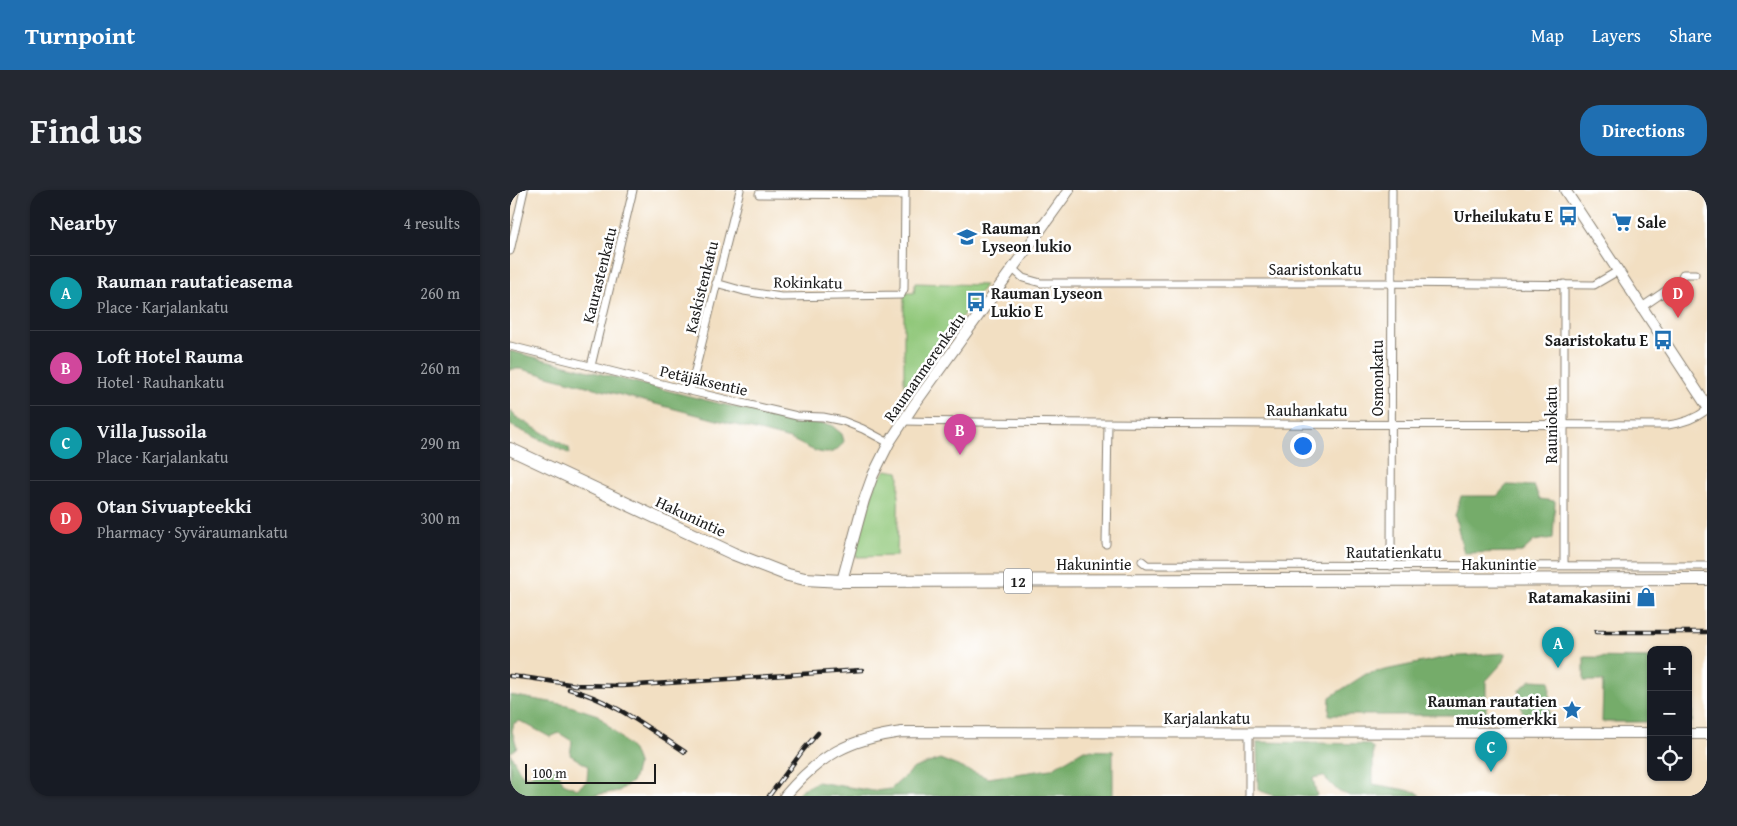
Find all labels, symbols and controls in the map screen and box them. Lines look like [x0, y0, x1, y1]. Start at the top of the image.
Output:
text: Turnpoint [25, 18, 135, 53]
text: Map [1531, 22, 1564, 49]
text: Layers [1592, 22, 1641, 49]
text: Share [1669, 22, 1712, 49]
text: Find us [30, 105, 143, 156]
button: Directions [1580, 105, 1707, 156]
place label: Urheilukatu E [1454, 204, 1553, 228]
bus stop icon: Urheilukatu E [1557, 205, 1579, 227]
text: Nearby [50, 207, 117, 238]
place label: Sale [1637, 210, 1667, 234]
text: 4 results [403, 211, 460, 235]
supermarket icon: Sale [1611, 211, 1633, 233]
place label: Rauman Lyseon lukio [982, 216, 1072, 258]
street label: Kaurastenkatu [575, 224, 623, 326]
school or university icon: Rauman Lyseon lukio [956, 226, 978, 248]
street label: Kaskistenkatu [678, 238, 724, 336]
street label: Saaristonkatu [1268, 257, 1362, 281]
text: Rauman rautatieasema [97, 267, 293, 295]
street label: Rokinkatu [773, 269, 843, 295]
pin: D [1662, 277, 1694, 318]
text: A [61, 281, 71, 305]
text: 260 m [420, 281, 460, 305]
place label: Rauman Lyseon Lukio E [991, 281, 1103, 323]
bus stop icon: Rauman Lyseon Lukio E [965, 291, 987, 313]
text: Place · Karjalankatu [97, 295, 228, 319]
street label: Raumanmerenkatu [877, 307, 971, 427]
place label: Saaristokatu E [1545, 328, 1648, 352]
bus stop icon: Saaristokatu E [1652, 329, 1674, 351]
street label: Osmonkatu [1365, 340, 1389, 416]
text: Loft Hotel Rauma [97, 342, 243, 370]
text: B [61, 356, 71, 380]
text: 260 m [420, 356, 460, 380]
street label: Petäjäksentie [658, 358, 750, 402]
text: Hotel · Rauhankatu [97, 370, 224, 394]
street label: Rauniokatu [1539, 386, 1563, 464]
street label: Rauhankatu [1267, 398, 1348, 422]
pin: B [944, 414, 976, 455]
text: Villa Jussoila [97, 417, 207, 445]
text: C [61, 431, 71, 455]
text: 290 m [420, 431, 460, 455]
your location [1290, 433, 1316, 459]
text: Place · Karjalankatu [97, 445, 228, 469]
street label: Hakunintie [652, 489, 730, 543]
text: Otan Sivuapteekki [97, 492, 252, 520]
text: D [61, 506, 71, 530]
text: 300 m [420, 506, 460, 530]
text: Pharmacy · Syväraumankatu [97, 520, 288, 544]
street label: Rautatienkatu [1346, 540, 1442, 564]
street label: Hakunintie [1056, 552, 1132, 576]
street label: Hakunintie [1461, 552, 1537, 576]
road number: 12 [1004, 568, 1032, 594]
place label: Ratamakasiini [1528, 585, 1631, 609]
shop icon: Ratamakasiini [1635, 586, 1657, 608]
pin: A [1542, 627, 1574, 668]
map controls [1647, 646, 1692, 781]
button: + [1647, 646, 1692, 691]
place label: Rauman rautatien muistomerkki [1428, 689, 1558, 731]
button: − [1647, 691, 1692, 736]
place icon: Rauman rautatien muistomerkki [1561, 699, 1583, 721]
street label: Karjalankatu [1164, 706, 1251, 730]
pin: C [1475, 731, 1507, 772]
button: locate [1647, 736, 1692, 781]
scale bar [525, 761, 656, 784]
text: 100 m [532, 763, 567, 783]

